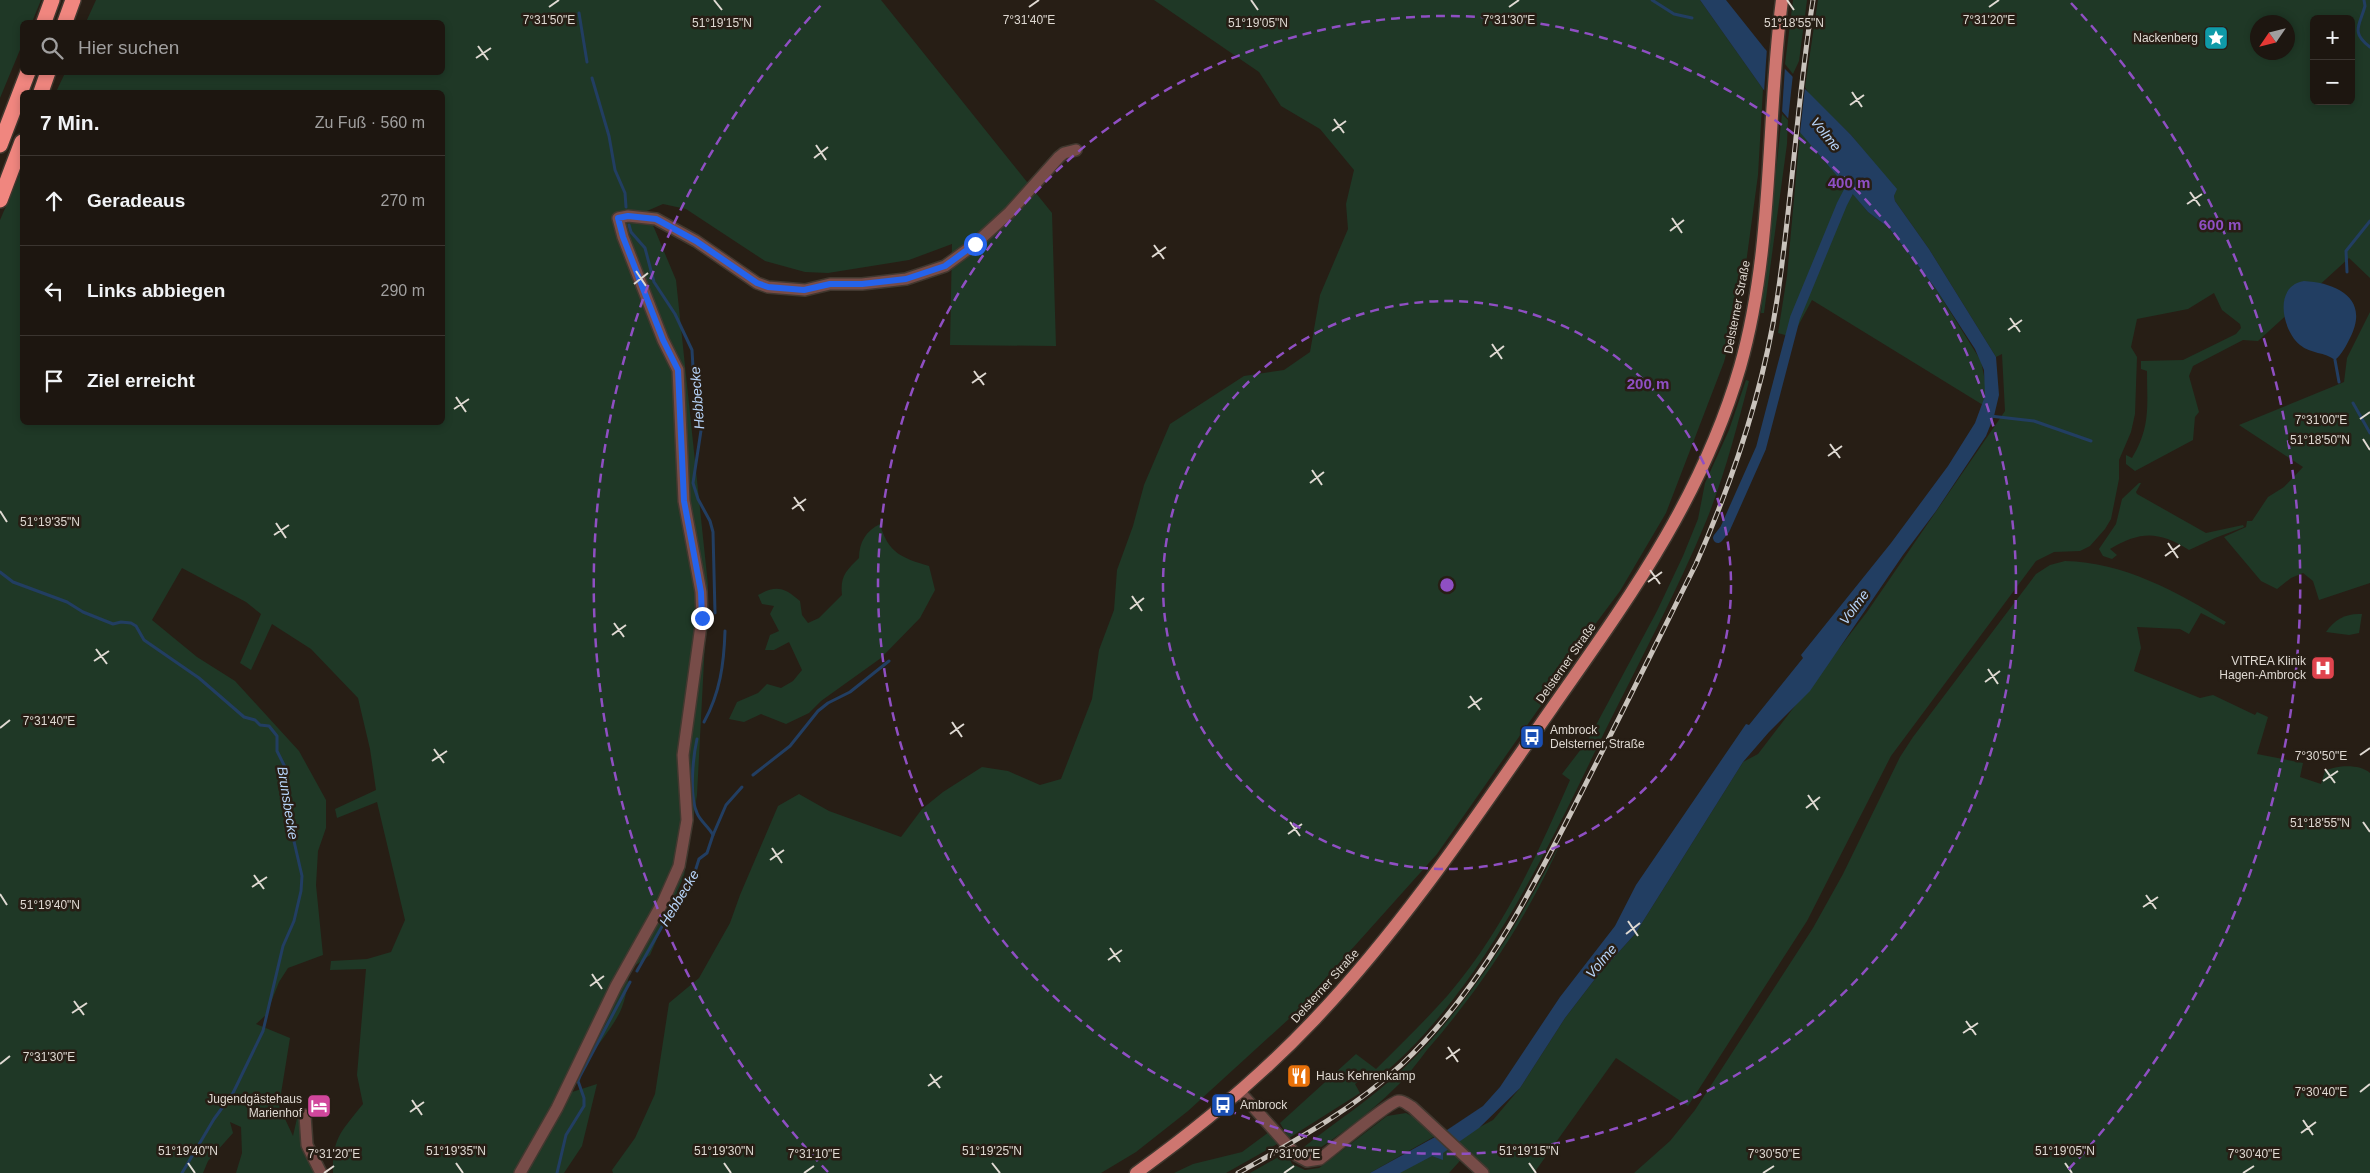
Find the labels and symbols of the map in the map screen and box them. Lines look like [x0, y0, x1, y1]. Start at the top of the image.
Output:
text: 7°31'50"E [523, 13, 575, 27]
text: 7°31'40"E [1003, 13, 1055, 27]
text: 7°31'30"E [1483, 13, 1535, 27]
text: 7°31'20"E [1963, 13, 2015, 27]
north arrow [2250, 15, 2295, 60]
text: 51°19'15"N [692, 16, 752, 30]
text: 51°19'05"N [1228, 16, 1288, 30]
text: 51°18'55"N [1764, 16, 1824, 30]
place icon: Nackenberg [2203, 25, 2229, 51]
place label: Nackenberg [2133, 31, 2198, 45]
water label: Volme [1807, 114, 1845, 154]
text: 400 m [1828, 174, 1870, 191]
text: 600 m [2199, 216, 2241, 233]
route start [964, 233, 987, 256]
street label: Delsterner Straße [1721, 259, 1753, 355]
water label: Hebbecke [687, 366, 707, 430]
text: 200 m [1627, 375, 1669, 392]
text: 7°31'00"E [2295, 413, 2347, 427]
text: 51°18'50"N [2290, 433, 2350, 447]
text: 51°19'35"N [20, 515, 80, 529]
centre of rings [1438, 576, 1456, 594]
water label: Volme [1836, 586, 1872, 627]
route end [691, 607, 714, 630]
street label: Delsterner Straße [1533, 620, 1599, 706]
place label: VITREA Klinik Hagen-Ambrock [2219, 654, 2307, 682]
hospital icon: VITREA Klinik Hagen-Ambrock [2310, 655, 2336, 681]
text: 7°31'40"E [23, 714, 75, 728]
place label: Ambrock Delsterner Straße [1550, 723, 1645, 751]
bus stop icon: Ambrock Delsterner Straße [1519, 724, 1545, 750]
text: 7°30'50"E [2295, 749, 2347, 763]
water label: Brunsbecke [274, 765, 302, 841]
text: 51°18'55"N [2290, 816, 2350, 830]
water label: Hebbecke [656, 867, 702, 929]
text: 51°19'40"N [20, 898, 80, 912]
water label: Volme [1582, 941, 1620, 981]
street label: Delsterner Straße [1288, 946, 1362, 1026]
text: 7°31'30"E [23, 1050, 75, 1064]
restaurant icon: Haus Kehrenkamp [1286, 1063, 1312, 1089]
place label: Haus Kehrenkamp [1316, 1069, 1416, 1083]
text: 7°30'40"E [2295, 1085, 2347, 1099]
place label: Jugendgästehaus Marienhof [207, 1092, 303, 1120]
bus stop icon: Ambrock [1210, 1092, 1236, 1118]
hotel icon: Jugendgästehaus Marienhof [306, 1093, 332, 1119]
place label: Ambrock [1240, 1098, 1288, 1112]
text: 51°19'40"N [158, 1144, 218, 1158]
text: 51°19'35"N [426, 1144, 486, 1158]
text: 51°19'30"N [694, 1144, 754, 1158]
text: 51°19'25"N [962, 1144, 1022, 1158]
text: 51°19'15"N [1499, 1144, 1559, 1158]
text: 51°19'05"N [2035, 1144, 2095, 1158]
text: 7°31'20"E [308, 1147, 360, 1161]
text: 7°31'10"E [788, 1147, 840, 1161]
text: 7°31'00"E [1268, 1147, 1320, 1161]
text: 7°30'50"E [1748, 1147, 1800, 1161]
text: 7°30'40"E [2228, 1147, 2280, 1161]

